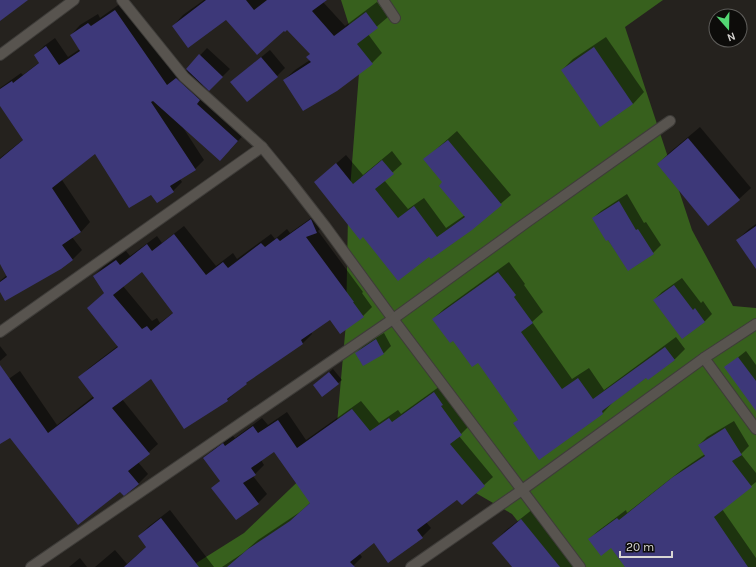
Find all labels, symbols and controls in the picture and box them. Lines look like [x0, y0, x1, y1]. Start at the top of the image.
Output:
north arrow [708, 8, 748, 48]
text: N [725, 29, 737, 44]
scale bar [620, 533, 672, 559]
text: 20 m [626, 540, 654, 554]

